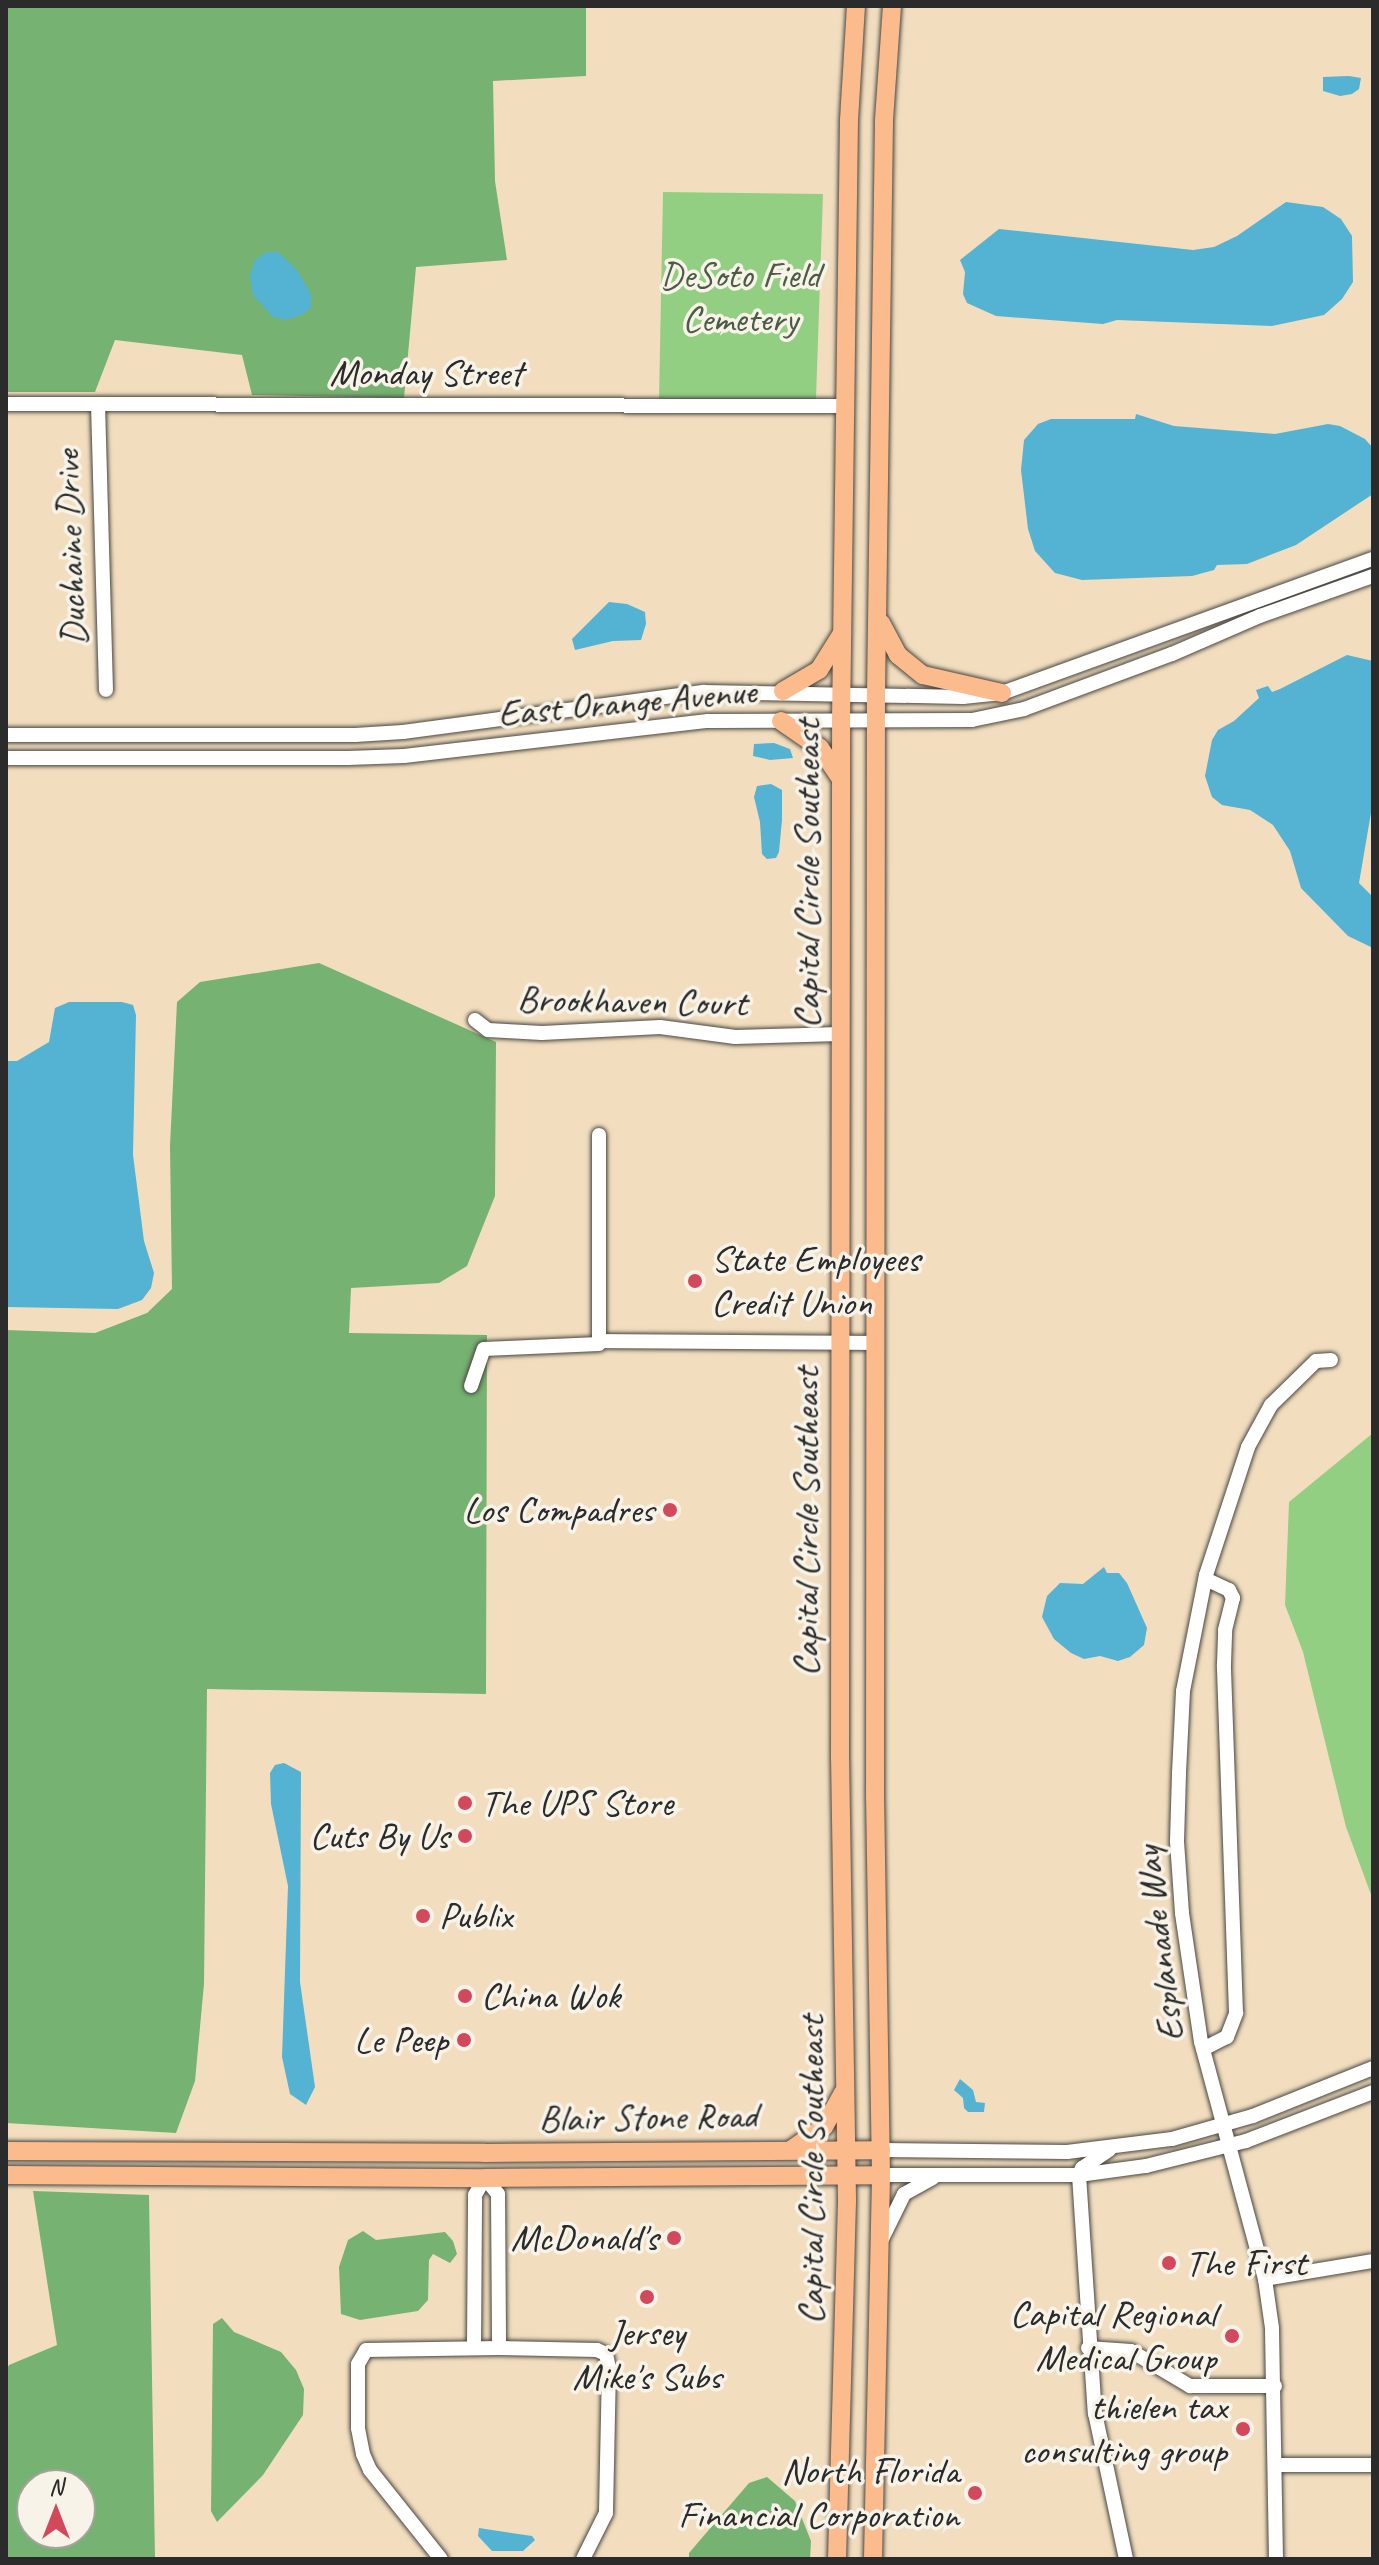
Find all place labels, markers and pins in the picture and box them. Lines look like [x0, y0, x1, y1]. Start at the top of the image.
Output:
place label: State Employees Credit Union [711, 1236, 919, 1326]
marker: State Employees Credit Union [686, 1272, 704, 1290]
place label: Los Compadres [466, 1487, 654, 1533]
marker: Los Compadres [661, 1501, 679, 1519]
place label: The UPS Store [481, 1780, 672, 1826]
marker: The UPS Store [456, 1794, 474, 1812]
place label: Cuts By Us [309, 1813, 449, 1859]
marker: Cuts By Us [456, 1827, 474, 1845]
place label: Publix [439, 1893, 512, 1939]
marker: Publix [414, 1907, 432, 1925]
place label: China Wok [481, 1973, 620, 2019]
marker: China Wok [456, 1987, 474, 2005]
place label: Le Peep [354, 2017, 448, 2063]
marker: Le Peep [455, 2031, 473, 2049]
place label: McDonald's [511, 2215, 658, 2261]
marker: McDonald's [665, 2229, 683, 2247]
place label: The First [1185, 2240, 1306, 2286]
marker: The First [1160, 2254, 1178, 2272]
marker: Jersey Mike's Subs [638, 2288, 656, 2306]
place label: Capital Regional Medical Group [1010, 2291, 1216, 2380]
place label: Jersey Mike's Subs [573, 2310, 721, 2400]
marker: Capital Regional Medical Group [1223, 2327, 1241, 2345]
place label: thielen tax consulting group [1021, 2384, 1227, 2474]
marker: thielen tax consulting group [1234, 2420, 1252, 2438]
place label: North Florida Financial Corporation [679, 2448, 959, 2538]
marker: North Florida Financial Corporation [966, 2484, 984, 2502]

